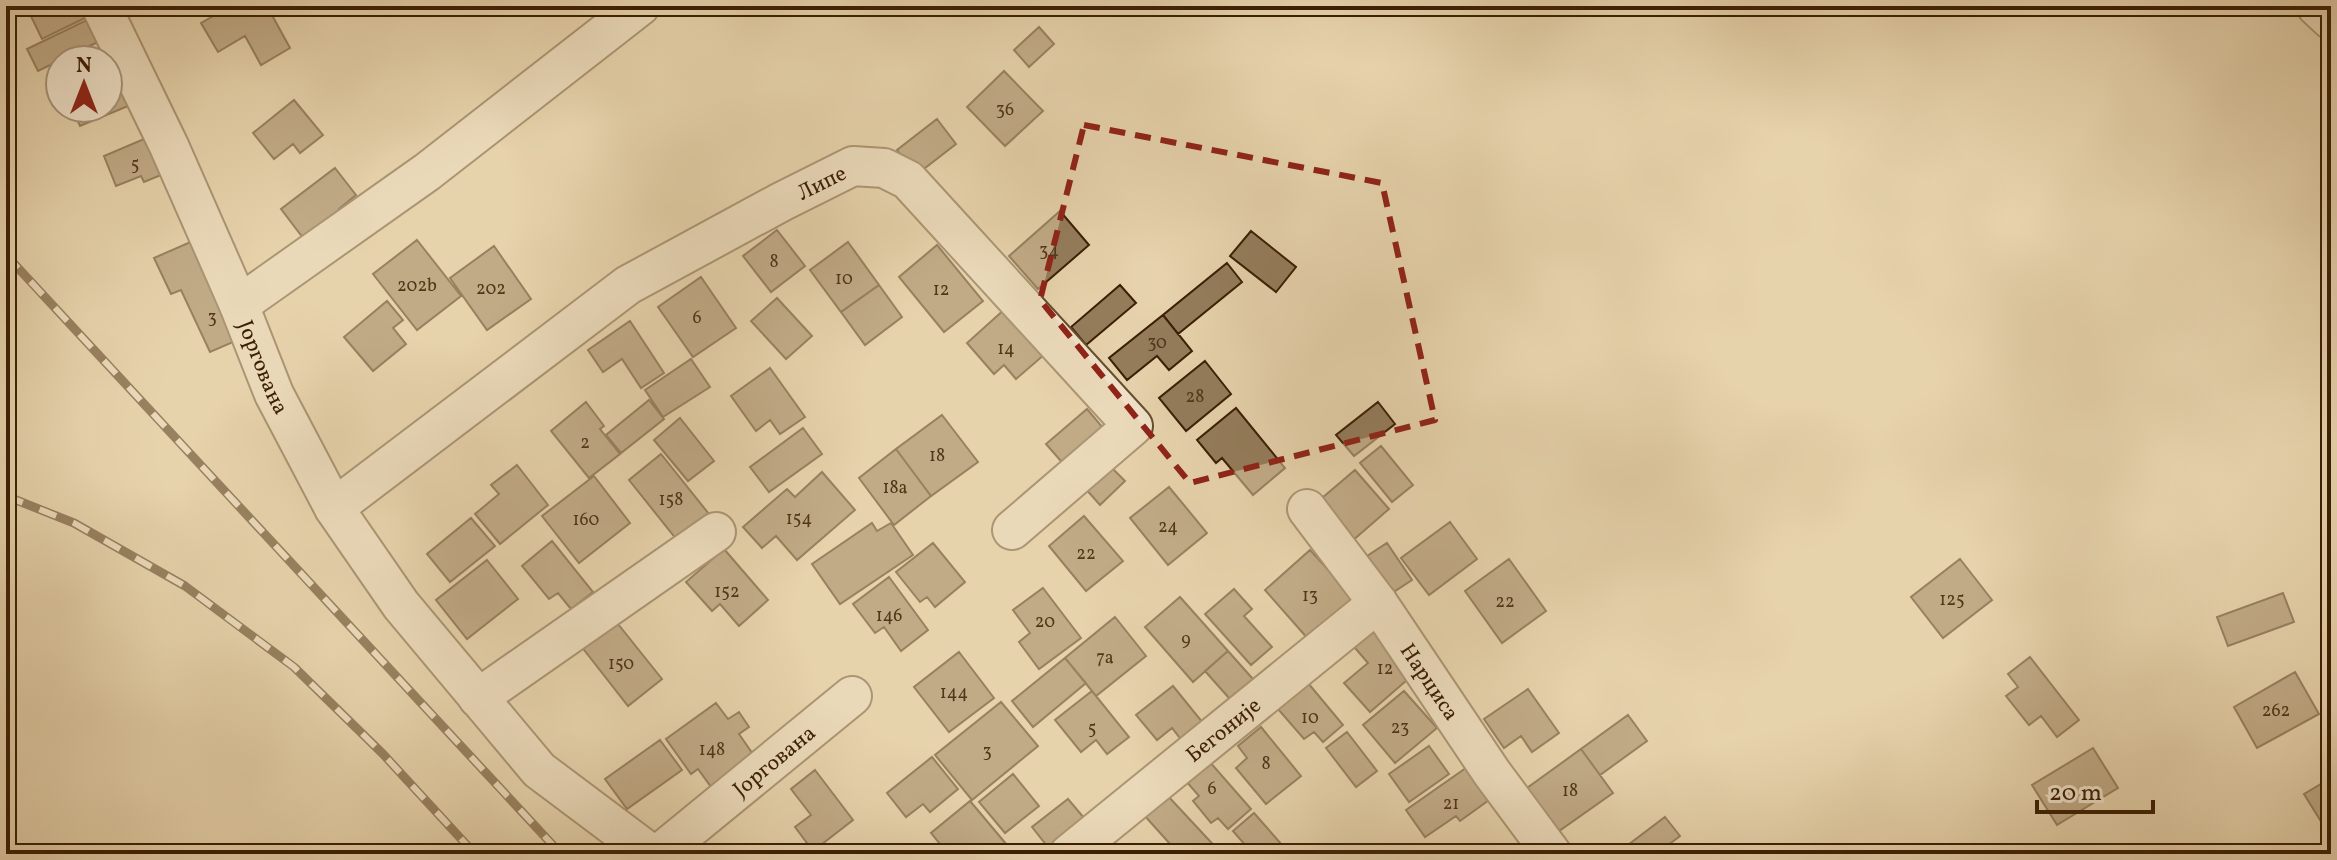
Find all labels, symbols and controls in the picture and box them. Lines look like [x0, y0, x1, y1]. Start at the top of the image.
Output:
north arrow [44, 44, 124, 124]
text: N [76, 51, 92, 82]
house number: 36 [996, 98, 1014, 123]
house number: 5 [131, 153, 139, 178]
street label: Липе [792, 159, 852, 210]
house number: 34 [1039, 239, 1059, 264]
house number: 8 [769, 250, 779, 275]
house number: 10 [835, 267, 853, 292]
house number: 202b [397, 274, 437, 299]
house number: 202 [476, 277, 506, 302]
house number: 12 [933, 278, 949, 303]
house number: 3 [207, 306, 217, 331]
house number: 6 [692, 306, 702, 331]
street label: Јоргована [228, 316, 295, 421]
house number: 30 [1147, 331, 1167, 356]
house number: 14 [997, 337, 1015, 362]
house number: 28 [1186, 385, 1204, 410]
house number: 2 [580, 431, 590, 456]
house number: 18 [929, 444, 945, 469]
house number: 18a [882, 476, 908, 501]
house number: 158 [659, 488, 683, 513]
house number: 154 [786, 507, 812, 532]
house number: 160 [573, 508, 600, 533]
house number: 24 [1158, 515, 1178, 540]
house number: 22 [1076, 542, 1096, 567]
house number: 152 [714, 580, 740, 605]
house number: 13 [1302, 584, 1318, 609]
house number: 125 [1939, 588, 1965, 613]
house number: 22 [1495, 590, 1515, 615]
house number: 146 [876, 604, 902, 629]
house number: 20 [1035, 610, 1055, 635]
house number: 9 [1181, 628, 1191, 653]
street label: Нарциса [1391, 638, 1466, 728]
house number: 7a [1096, 646, 1114, 671]
house number: 150 [608, 652, 634, 677]
house number: 12 [1377, 657, 1393, 682]
house number: 144 [940, 681, 968, 706]
street label: Бегоније [1180, 691, 1268, 771]
house number: 262 [2262, 699, 2290, 724]
house number: 10 [1301, 706, 1319, 731]
house number: 23 [1391, 716, 1409, 741]
house number: 5 [1088, 717, 1096, 742]
street label: Јоргована [727, 719, 823, 806]
house number: 148 [699, 738, 725, 763]
house number: 3 [982, 740, 992, 765]
house number: 8 [1261, 752, 1271, 777]
scale bar [2037, 764, 2153, 814]
house number: 6 [1207, 777, 1217, 802]
text: 20 m [2049, 777, 2102, 811]
house number: 18 [1562, 779, 1578, 804]
house number: 21 [1443, 792, 1459, 817]

